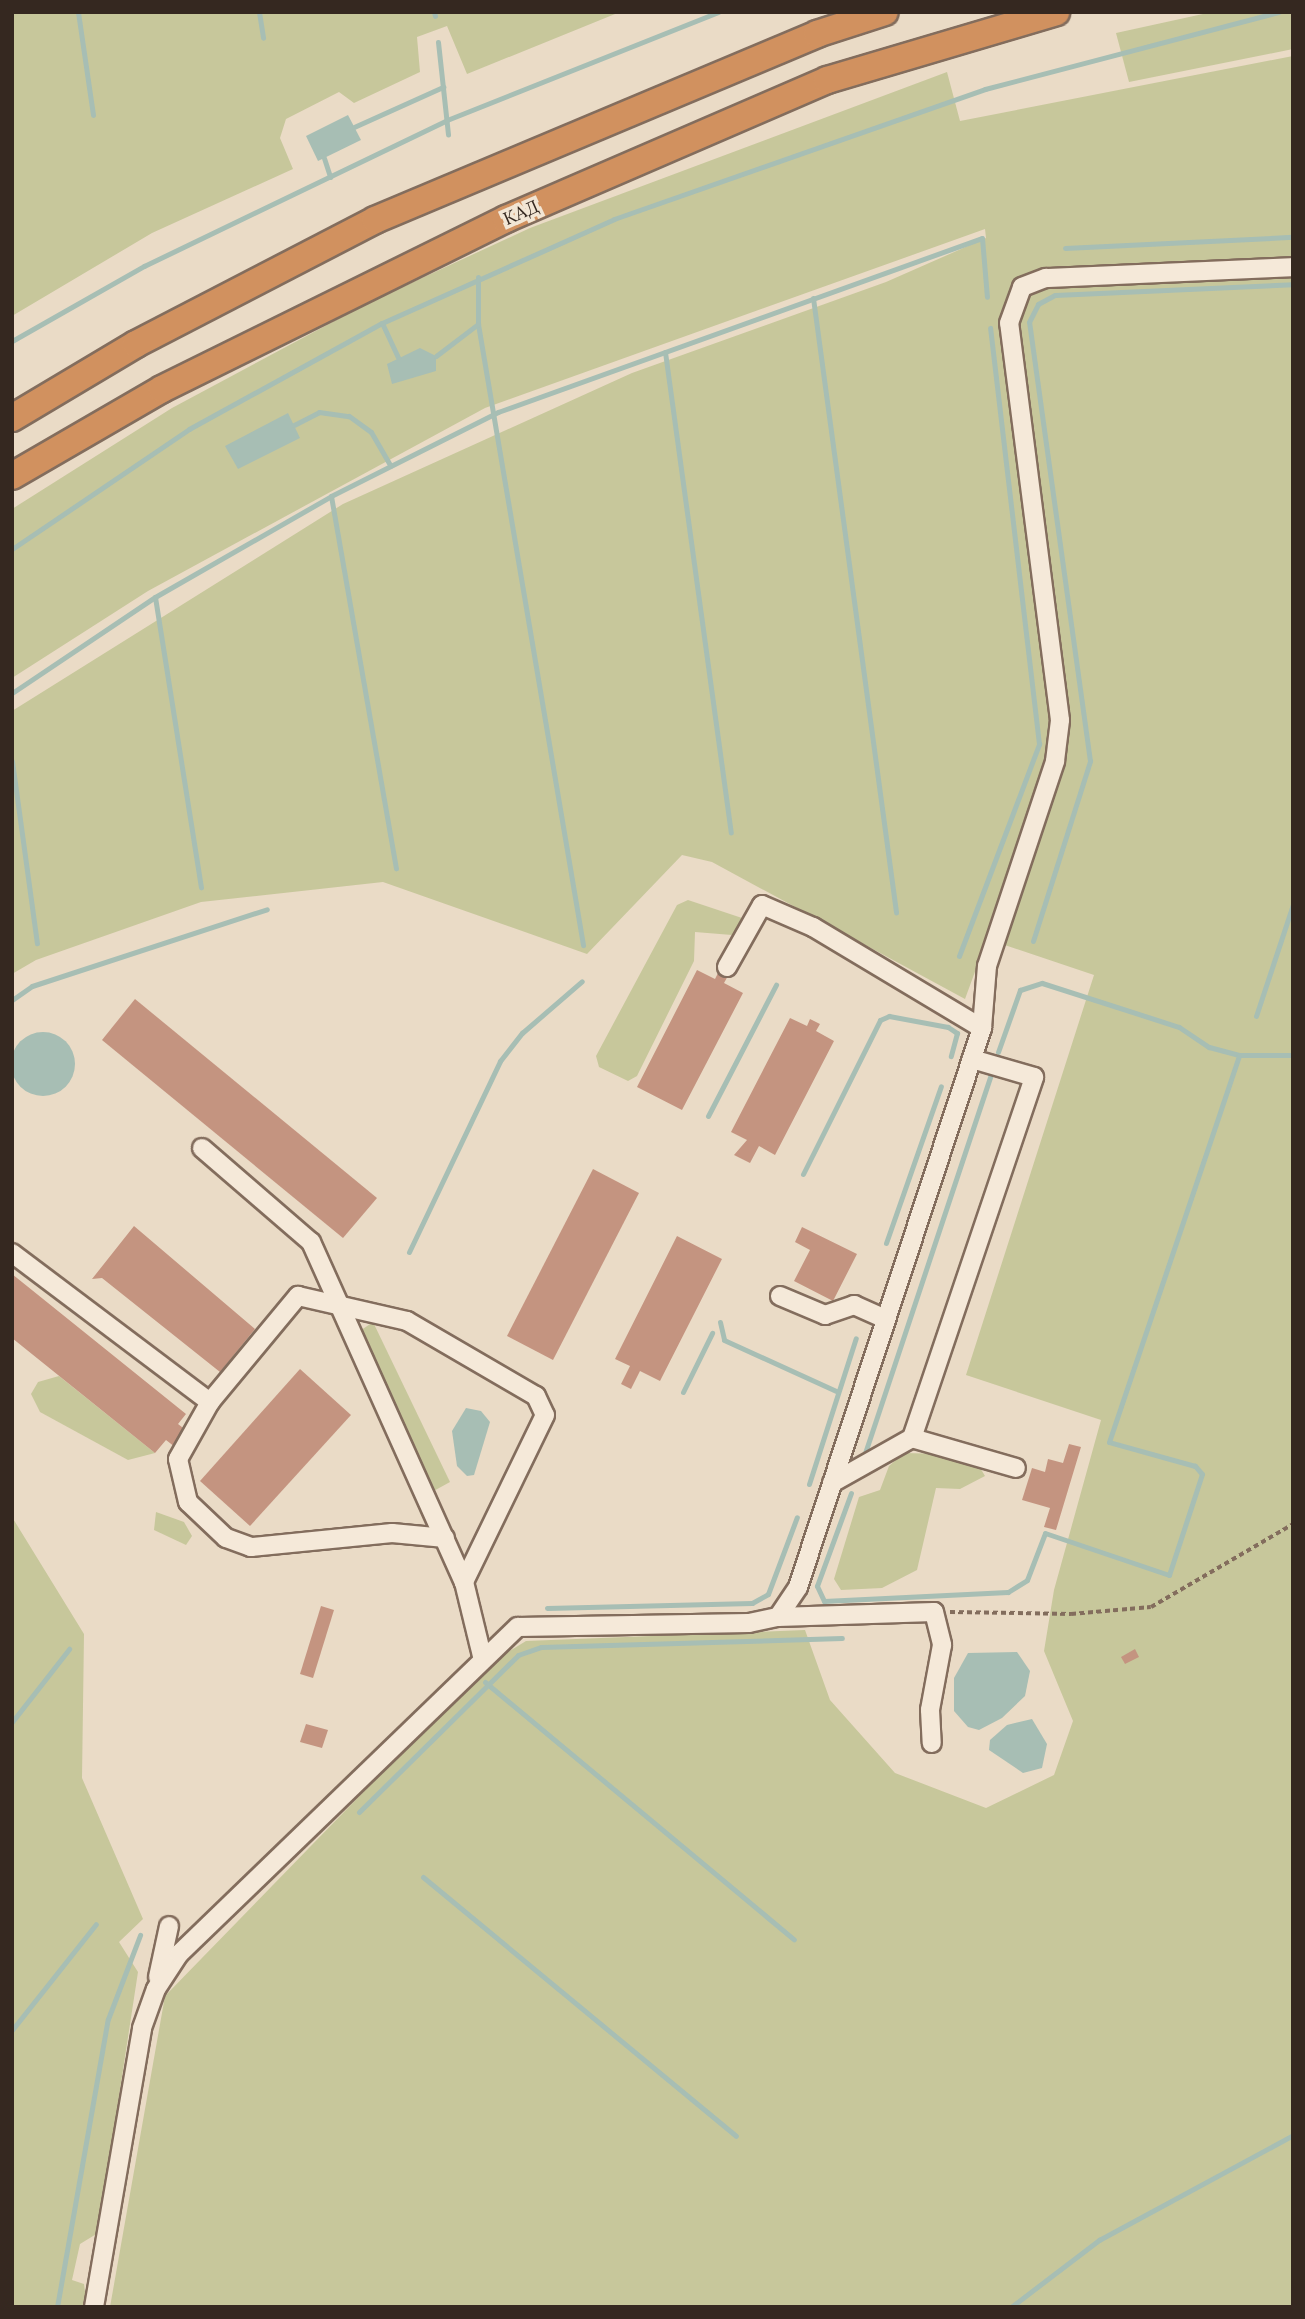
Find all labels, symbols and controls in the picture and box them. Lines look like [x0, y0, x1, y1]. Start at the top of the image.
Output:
street label: КАД [500, 196, 542, 230]

